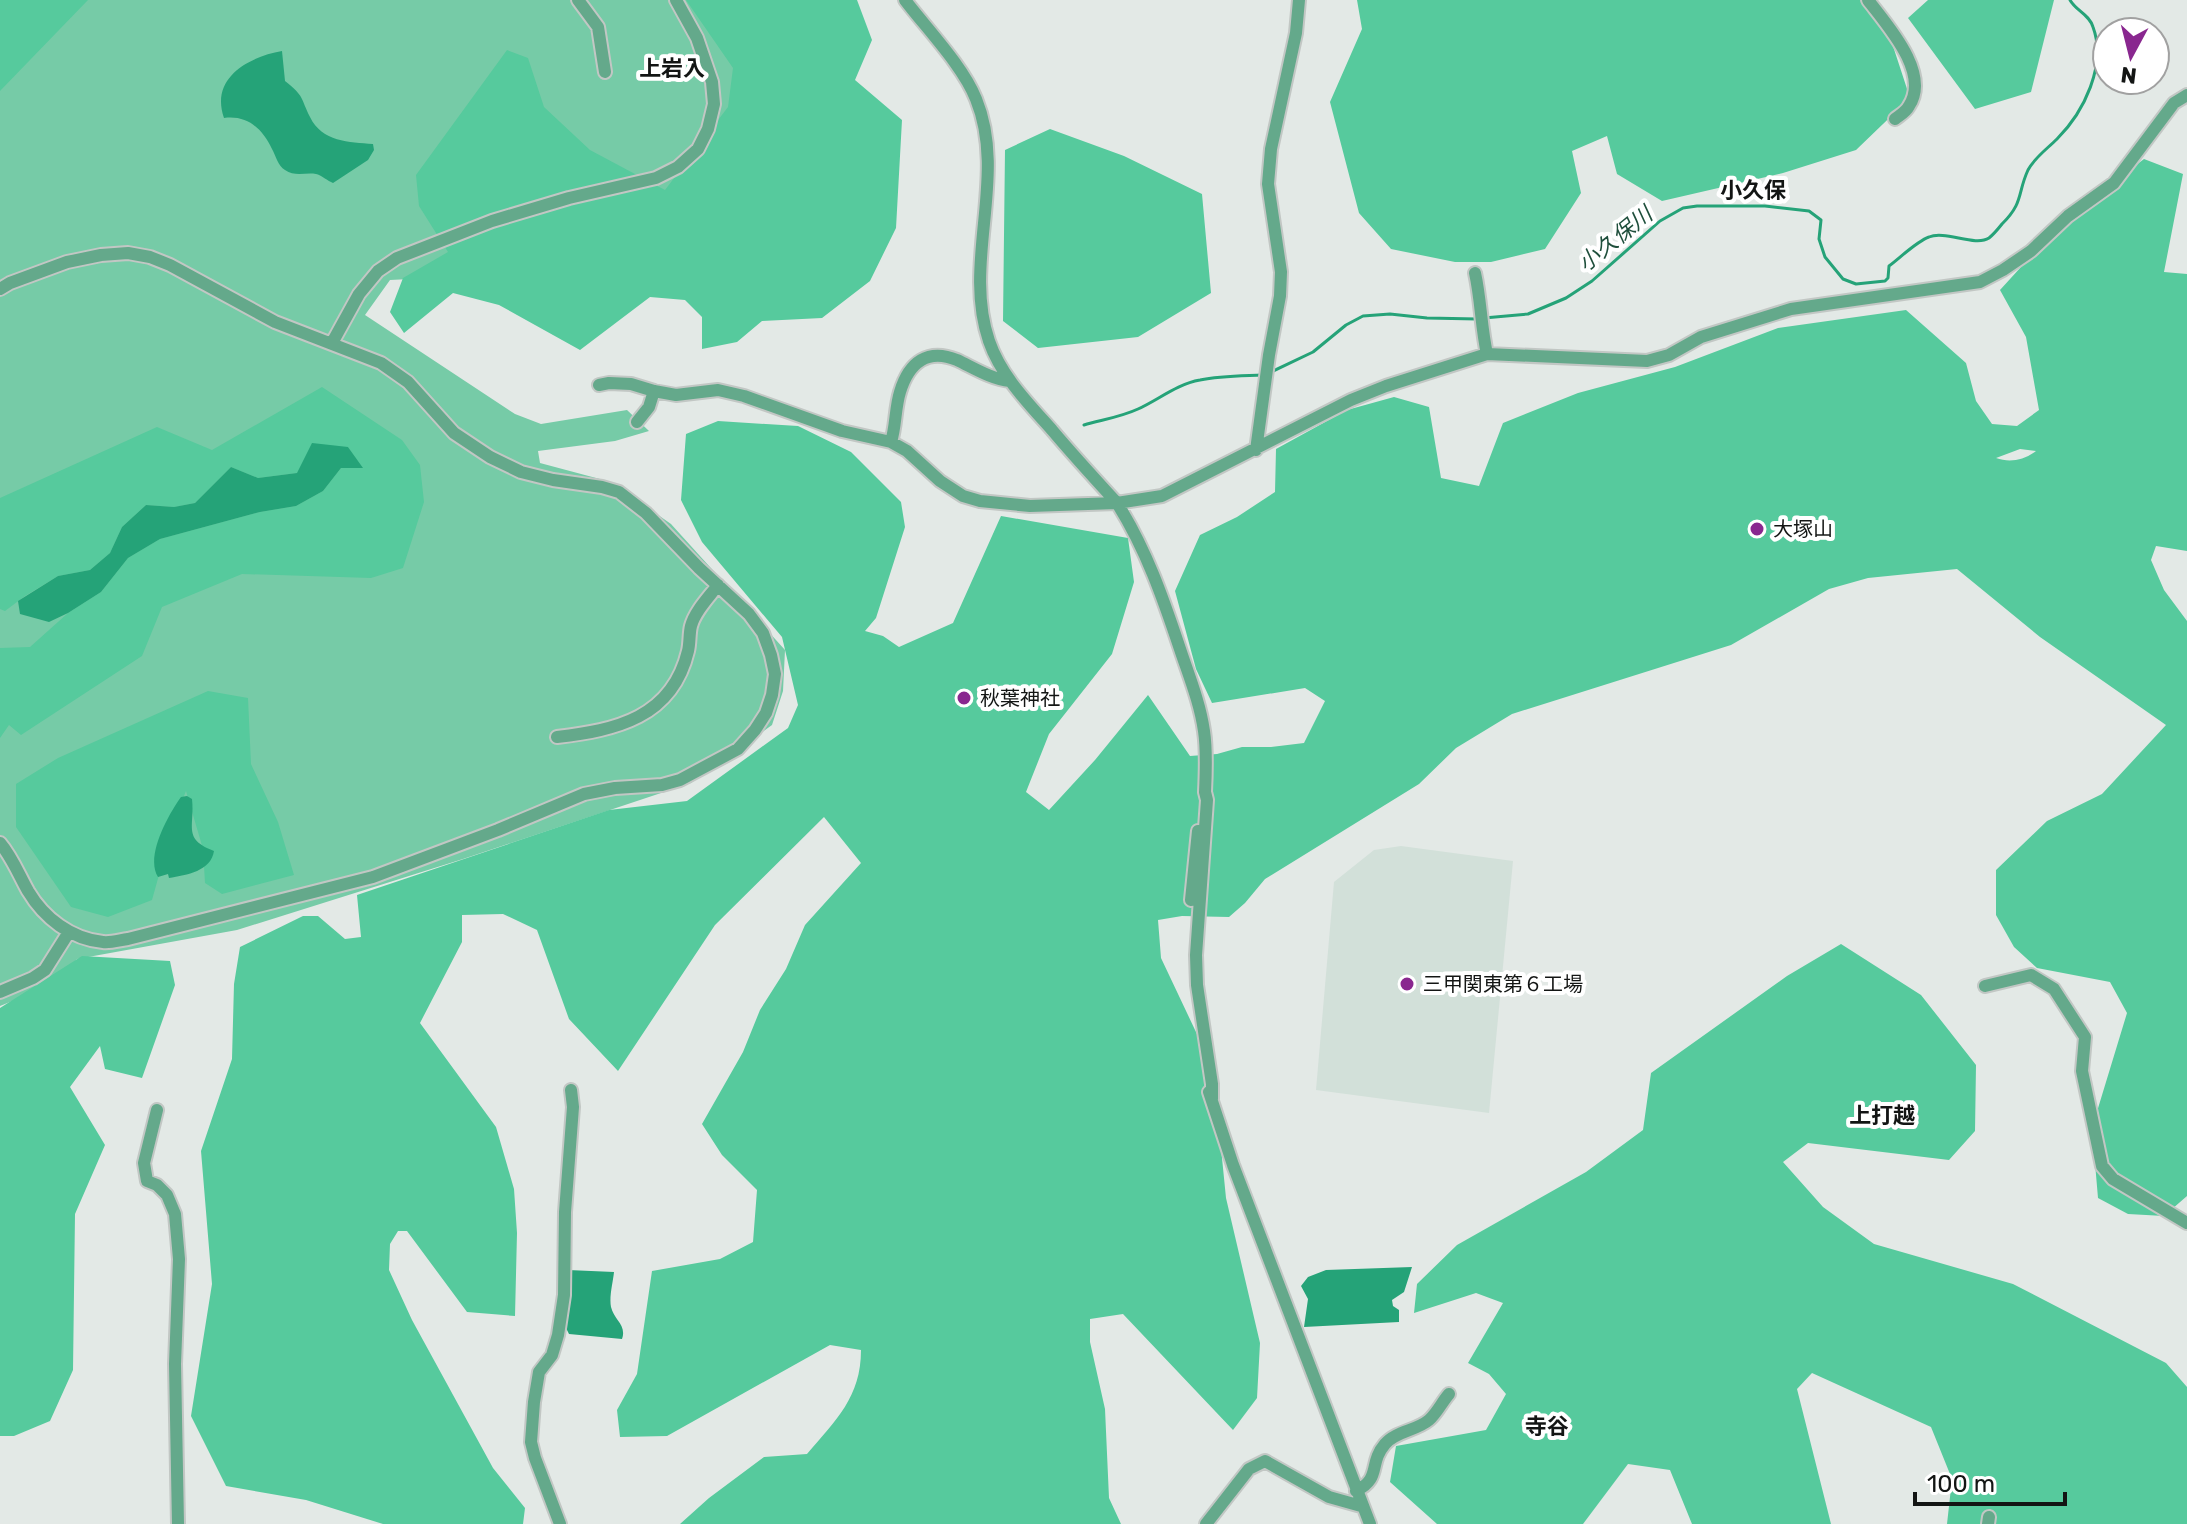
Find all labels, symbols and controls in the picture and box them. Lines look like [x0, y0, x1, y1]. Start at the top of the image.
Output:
north arrow [2091, 16, 2171, 96]
district label: 上岩入 [639, 55, 705, 82]
text: N [2119, 61, 2138, 90]
district label: 小久保 [1720, 177, 1786, 204]
water label: 小久保川 [1572, 200, 1659, 277]
place label: 大塚山 [1773, 517, 1833, 541]
marker: 大塚山 [1748, 520, 1766, 538]
place label: 秋葉神社 [980, 686, 1060, 710]
marker: 秋葉神社 [955, 689, 973, 707]
place label: 三甲関東第６工場 [1423, 972, 1583, 996]
marker: 三甲関東第６工場 [1398, 975, 1416, 993]
district label: 上打越 [1849, 1102, 1915, 1129]
district label: 寺谷 [1525, 1413, 1569, 1440]
scale bar [1915, 1456, 2065, 1506]
text: 100 m [1927, 1470, 1995, 1498]

